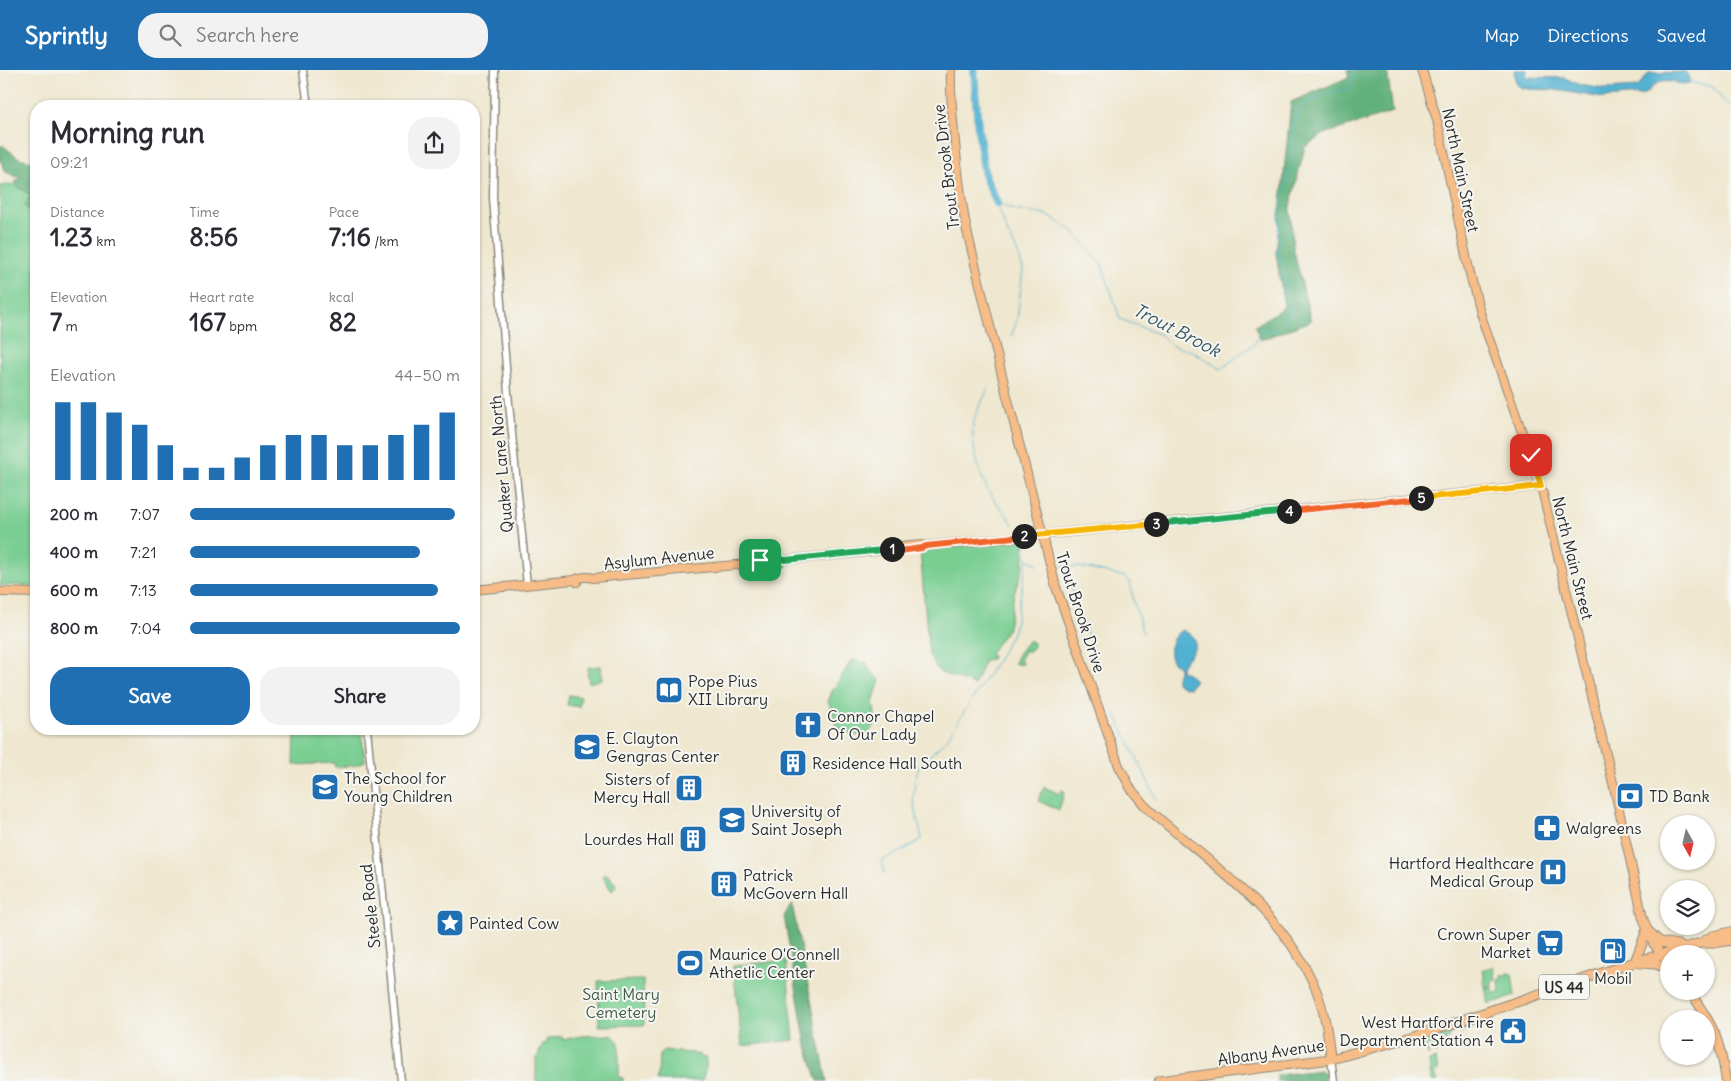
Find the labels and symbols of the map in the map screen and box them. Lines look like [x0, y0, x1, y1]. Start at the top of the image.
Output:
street label: Trout Brook Drive [928, 103, 964, 231]
street label: North Main Street [1438, 106, 1484, 234]
water label: Trout Brook [1130, 298, 1226, 363]
street label: Quaker Lane North [485, 394, 517, 534]
pin [1510, 434, 1552, 476]
pin: 5 [1408, 486, 1434, 510]
street label: North Main Street [1548, 494, 1598, 622]
pin: 4 [1276, 498, 1302, 524]
pin: 3 [1144, 512, 1168, 536]
pin: 2 [1012, 524, 1036, 548]
pin: 1 [880, 536, 904, 562]
pin [739, 539, 781, 581]
street label: Asylum Avenue [603, 542, 715, 574]
street label: Trout Brook Drive [1052, 549, 1110, 675]
place label: Pope Pius XII Library [688, 671, 768, 709]
library icon: Pope Pius XII Library [654, 675, 684, 705]
place label: Connor Chapel Of Our Lady [827, 706, 934, 744]
church icon: Connor Chapel Of Our Lady [793, 710, 823, 740]
place label: E. Clayton Gengras Center [606, 728, 720, 766]
school or university icon: E. Clayton Gengras Center [572, 732, 602, 762]
building icon: Residence Hall South [778, 748, 808, 778]
place label: Residence Hall South [812, 753, 962, 773]
place label: The School for Young Children [344, 768, 452, 806]
place label: Sisters of Mercy Hall [593, 769, 671, 807]
school or university icon: The School for Young Children [310, 772, 340, 802]
building icon: Sisters of Mercy Hall [674, 773, 704, 803]
bank icon: TD Bank [1615, 781, 1645, 811]
place label: TD Bank [1649, 786, 1710, 806]
place label: University of Saint Joseph [751, 801, 842, 839]
school or university icon: University of Saint Joseph [717, 805, 747, 835]
pharmacy icon: Walgreens [1532, 813, 1562, 843]
north arrow [1660, 815, 1715, 870]
place label: Walgreens [1566, 818, 1642, 838]
building icon: Lourdes Hall [678, 824, 708, 854]
place label: Lourdes Hall [584, 829, 674, 849]
place label: Hartford Healthcare Medical Group [1389, 853, 1534, 891]
hospital icon: Hartford Healthcare Medical Group [1538, 857, 1568, 887]
street label: Steele Road [356, 863, 384, 949]
place label: Patrick McGovern Hall [743, 865, 848, 903]
building icon: Patrick McGovern Hall [709, 869, 739, 899]
place icon: Painted Cow [435, 908, 465, 938]
place label: Painted Cow [469, 913, 559, 933]
place label: Crown Super Market [1437, 924, 1532, 962]
supermarket icon: Crown Super Market [1535, 928, 1565, 958]
fuel station icon: Mobil [1598, 936, 1628, 966]
place label: Maurice O'Connell Athetlic Center [709, 944, 840, 982]
sports icon: Maurice O'Connell Athetlic Center [675, 948, 705, 978]
place label: Mobil [1594, 968, 1632, 988]
road number: US 44 [1539, 974, 1589, 1000]
park label: Saint Mary Cemetery [582, 984, 660, 1022]
place label: West Hartford Fire Department Station 4 [1339, 1012, 1494, 1050]
public building icon: West Hartford Fire Department Station 4 [1498, 1016, 1528, 1046]
street label: Albany Avenue [1216, 1035, 1326, 1069]

